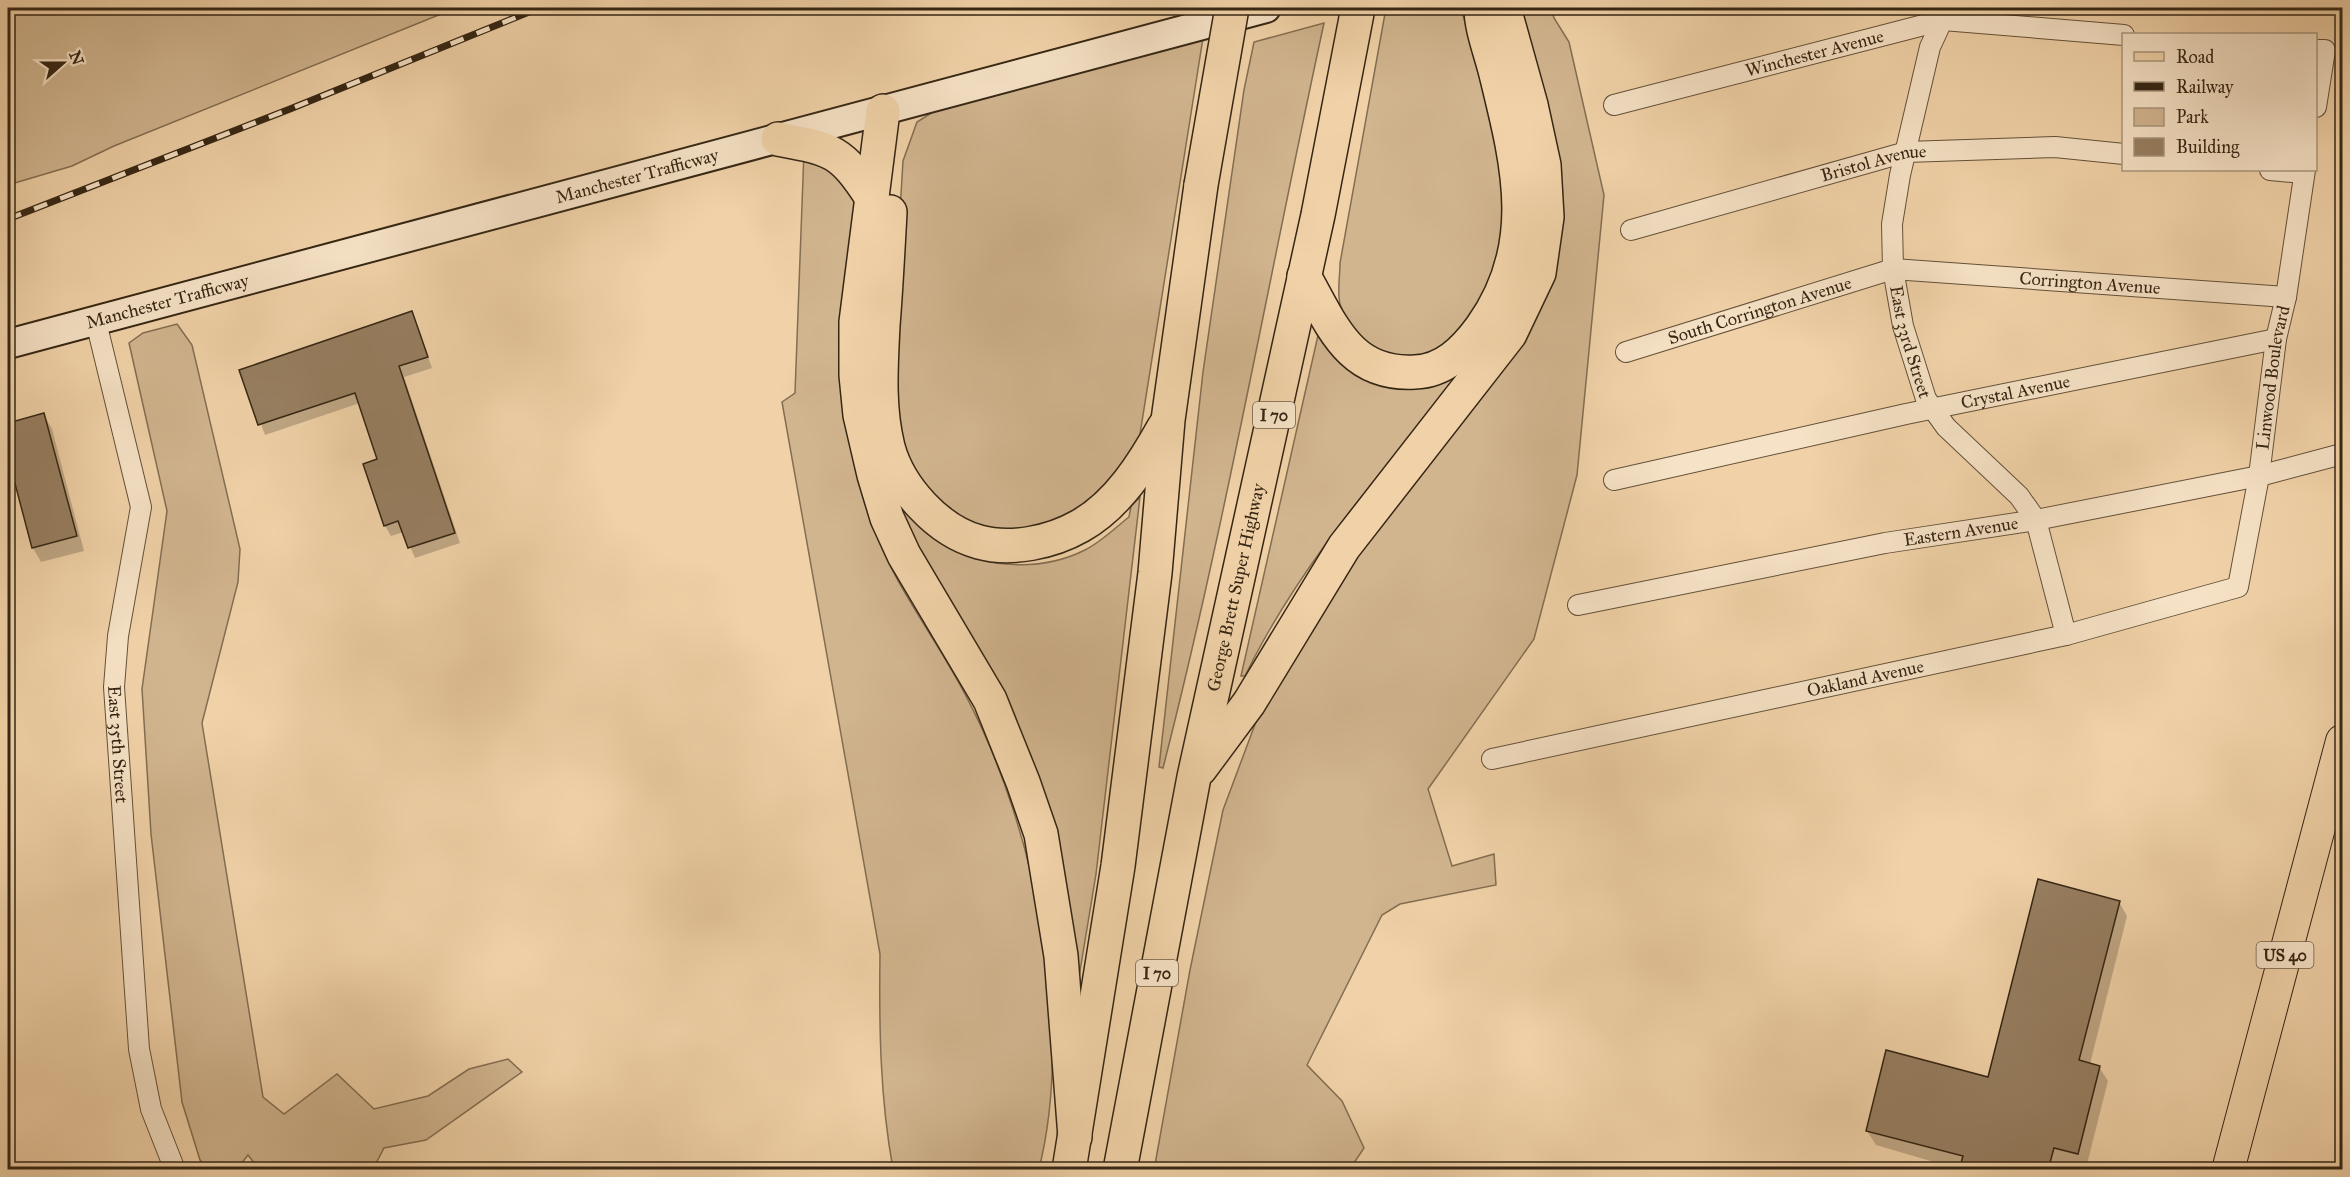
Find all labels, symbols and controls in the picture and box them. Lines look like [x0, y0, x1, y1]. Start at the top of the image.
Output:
street label: Winchester Avenue [1743, 25, 1886, 82]
north arrow [33, 33, 93, 93]
legend [2122, 33, 2317, 171]
text: Road [2176, 46, 2214, 68]
text: N [65, 48, 88, 68]
text: Railway [2176, 76, 2234, 98]
text: Park [2176, 106, 2209, 128]
text: Building [2176, 136, 2240, 159]
street label: Bristol Avenue [1818, 140, 1927, 187]
street label: Manchester Trafficway [553, 144, 721, 208]
street label: Corrington Avenue [2019, 267, 2161, 299]
street label: Manchester Trafficway [84, 269, 252, 334]
street label: South Corrington Avenue [1665, 272, 1854, 349]
street label: East 33rd Street [1885, 284, 1936, 402]
street label: Linwood Boulevard [2251, 303, 2295, 451]
street label: Crystal Avenue [1959, 370, 2072, 414]
road number: I 70 [1253, 402, 1295, 428]
street label: George Brett Super Highway [1202, 481, 1270, 694]
street label: Eastern Avenue [1902, 512, 2020, 551]
street label: Oakland Avenue [1805, 655, 1926, 702]
street label: East 35th Street [103, 685, 133, 805]
road number: US 40 [2256, 942, 2314, 968]
road number: I 70 [1136, 960, 1178, 986]

